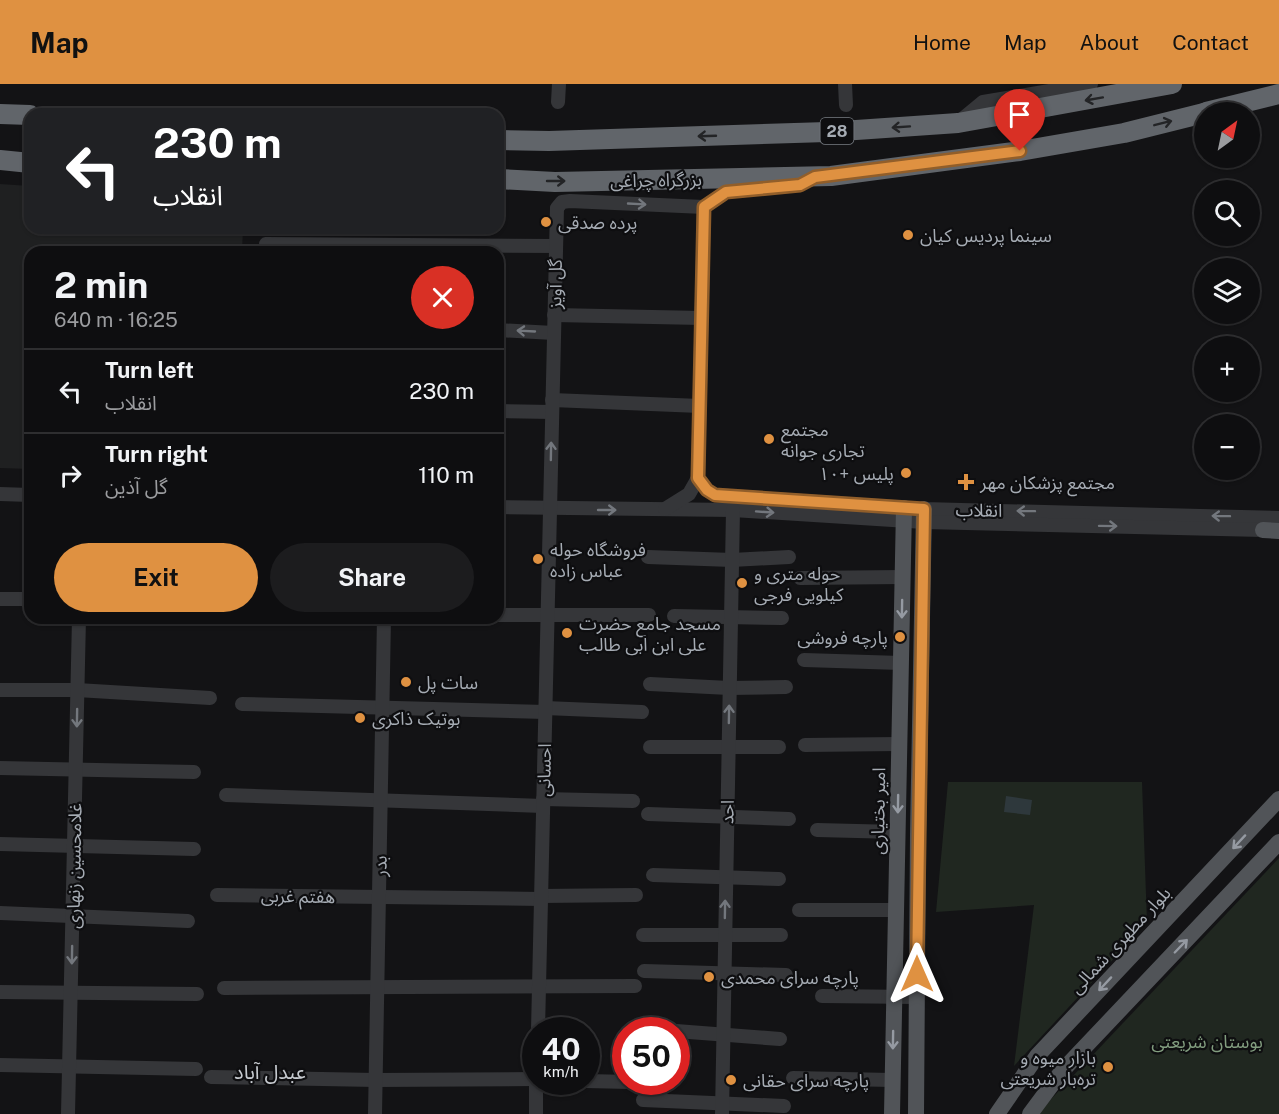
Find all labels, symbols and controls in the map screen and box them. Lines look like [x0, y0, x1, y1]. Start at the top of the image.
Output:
text: Map [30, 26, 89, 59]
text: Home [913, 30, 971, 55]
text: Map [1004, 30, 1047, 55]
text: About [1080, 30, 1139, 55]
text: Contact [1172, 30, 1249, 55]
pin [994, 89, 1045, 151]
one-way arrow [1085, 94, 1105, 105]
icon: arrive [1003, 98, 1036, 131]
north arrow [1194, 102, 1260, 168]
map controls [1194, 102, 1260, 480]
one-way arrow [1153, 117, 1172, 129]
text: 230 m [153, 118, 282, 167]
road number: 28 [820, 118, 854, 144]
one-way arrow [892, 121, 912, 132]
one-way arrow [697, 130, 717, 142]
icon: left [54, 132, 132, 210]
street label: بزرگراه چراغی [610, 169, 702, 192]
one-way arrow [546, 175, 566, 187]
text: انقلاب [153, 179, 223, 211]
button: search [1194, 180, 1260, 246]
one-way arrow [626, 198, 646, 209]
place label: پرده صدقی [558, 212, 637, 234]
marker: پرده صدقی [539, 215, 553, 229]
place label: سینما پردیس کیان [920, 225, 1052, 247]
marker: سینما پردیس کیان [901, 228, 915, 242]
street label: گل آویز [544, 258, 567, 310]
button: layers [1194, 258, 1260, 324]
text: 2 min [54, 264, 148, 306]
button: close [411, 266, 474, 329]
text: 640 m · 16:25 [54, 308, 178, 332]
one-way arrow [516, 326, 536, 337]
button: + [1194, 336, 1260, 402]
text: Turn left [105, 357, 194, 383]
icon: left [54, 375, 87, 408]
text: 230 m [409, 378, 474, 404]
text: انقلاب [105, 391, 157, 415]
button: − [1194, 414, 1260, 480]
place label: مجتمع تجاری جوانه [781, 419, 865, 462]
marker: مجتمع تجاری جوانه [762, 432, 776, 446]
text: Turn right [105, 441, 208, 467]
one-way arrow [545, 441, 557, 461]
icon: right [54, 459, 87, 492]
text: 110 m [418, 462, 474, 488]
place label: پلیس +۱۰ [819, 463, 894, 485]
marker: پلیس +۱۰ [899, 466, 913, 480]
place label: مجتمع پزشکان مهر [979, 472, 1115, 497]
marker: مجتمع پزشکان مهر [957, 473, 975, 491]
text: گل آذین [105, 475, 168, 499]
street label: انقلاب [955, 499, 1003, 521]
one-way arrow [597, 504, 617, 515]
one-way arrow [1016, 506, 1036, 517]
one-way arrow [754, 507, 774, 518]
one-way arrow [1211, 510, 1231, 522]
one-way arrow [1098, 521, 1118, 532]
place label: فروشگاه حوله عباس زاده [550, 539, 646, 582]
button: Exit [54, 543, 258, 612]
button: Share [270, 543, 474, 612]
marker: فروشگاه حوله عباس زاده [531, 552, 545, 566]
place label: حوله متری و کیلویی فرجی [754, 563, 844, 606]
marker: حوله متری و کیلویی فرجی [735, 576, 749, 590]
one-way arrow [896, 598, 908, 618]
place label: مسجد جامع حضرت علی ابن ابی طالب [579, 613, 721, 656]
marker: مسجد جامع حضرت علی ابن ابی طالب [560, 626, 574, 640]
place label: پارچه فروشی [797, 627, 888, 649]
marker: پارچه فروشی [893, 630, 907, 644]
place label: سات پل [418, 672, 478, 694]
marker: سات پل [399, 675, 413, 689]
one-way arrow [723, 704, 735, 724]
one-way arrow [71, 708, 83, 728]
place label: بوتیک ذاکری [372, 708, 460, 730]
marker: بوتیک ذاکری [353, 711, 367, 725]
street label: احسانی [533, 743, 556, 797]
street label: امیر بختیاری [867, 767, 890, 855]
one-way arrow [892, 793, 904, 813]
street label: احد [716, 800, 738, 824]
street label: غلامحسین زنهاری [62, 803, 87, 929]
one-way arrow [1232, 834, 1246, 849]
street label: بدر [369, 855, 392, 878]
street label: بلوار مطهری شمالی [1065, 882, 1176, 998]
street label: هفتم غربی [261, 885, 335, 910]
one-way arrow [720, 899, 731, 919]
one-way arrow [1174, 938, 1189, 953]
position arrow [885, 942, 949, 1006]
one-way arrow [66, 945, 78, 965]
place label: پارچه سرای محمدی [721, 967, 859, 989]
marker: پارچه سرای محمدی [702, 970, 716, 984]
one-way arrow [1098, 976, 1112, 991]
speed limit sign: 50 [612, 1017, 690, 1095]
one-way arrow [887, 1030, 899, 1050]
text: 40 [541, 1031, 581, 1067]
park label: بوستان شریعتی [1151, 1031, 1263, 1053]
place label: بازار میوه و تره‌بار شریعتی [1000, 1047, 1096, 1090]
district label: عبدل آباد [234, 1060, 306, 1084]
marker: بازار میوه و تره‌بار شریعتی [1101, 1060, 1115, 1074]
text: km/h [543, 1063, 579, 1080]
place label: پارچه سرای حقانی [743, 1070, 869, 1092]
marker: پارچه سرای حقانی [724, 1073, 738, 1087]

